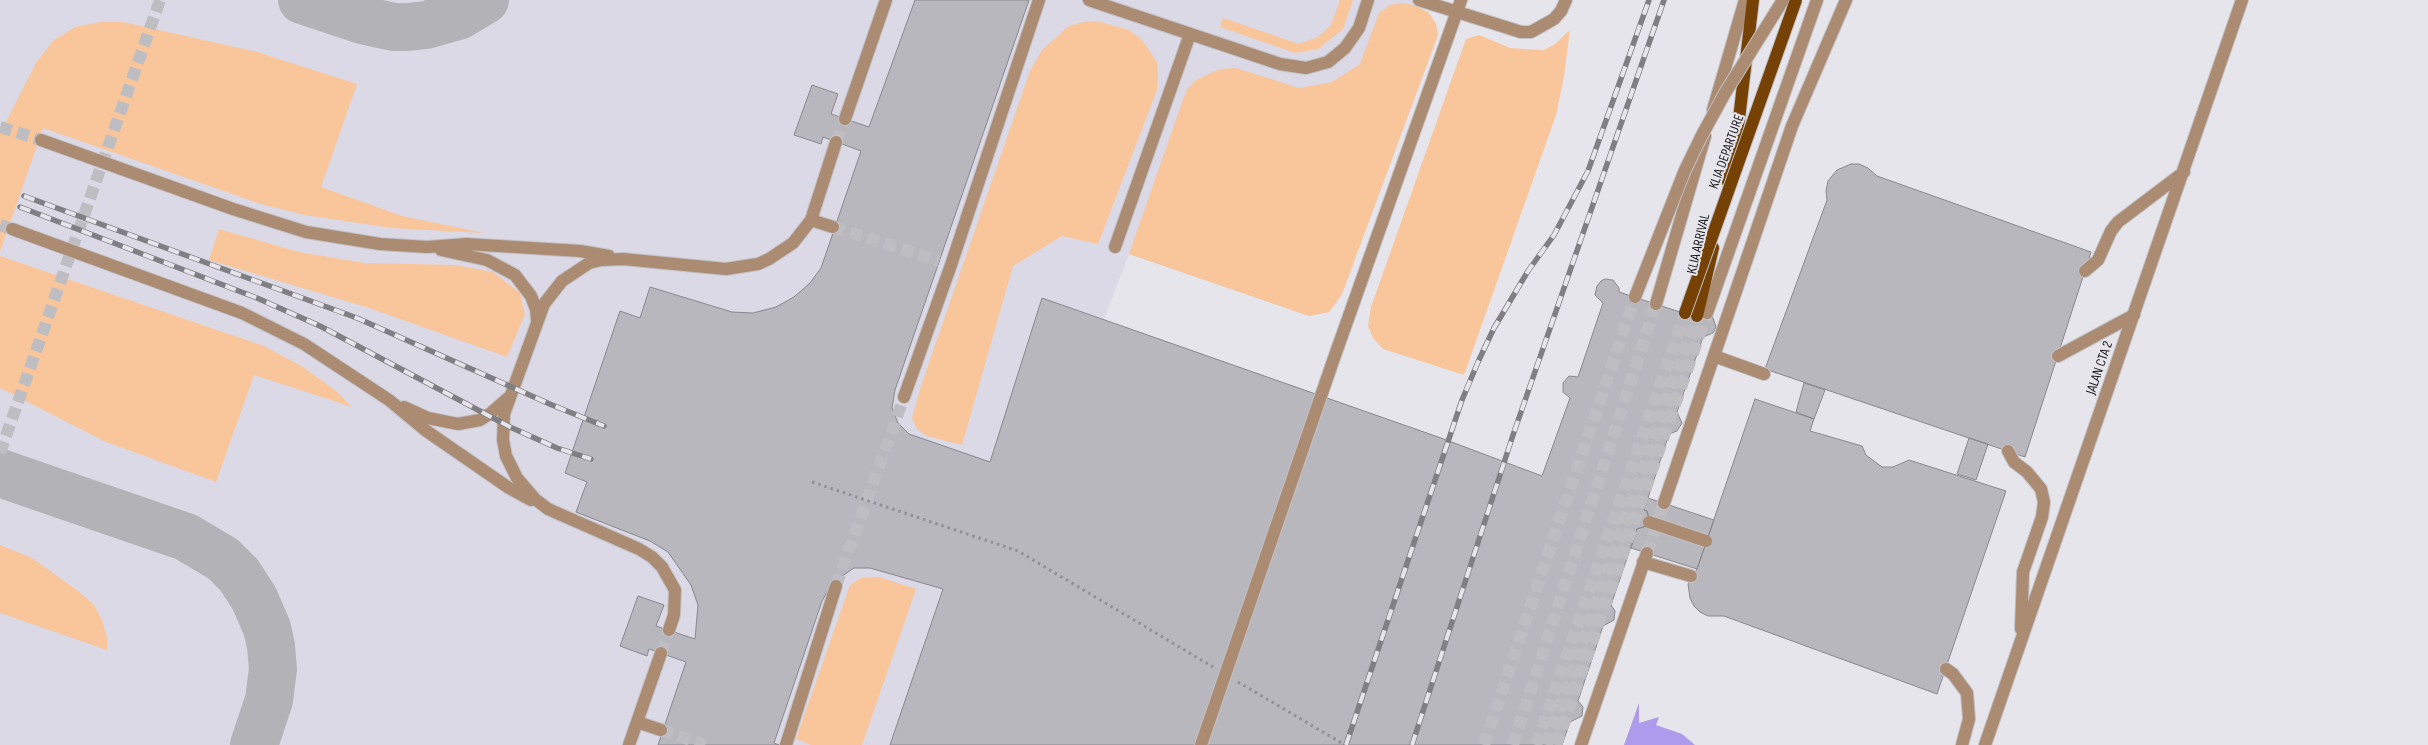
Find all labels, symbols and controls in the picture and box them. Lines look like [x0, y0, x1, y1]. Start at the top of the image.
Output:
street label: KLIA DEPARTURE [1706, 113, 1748, 191]
street label: KLIA ARRIVAL [1684, 212, 1714, 276]
street label: JALAN CTA 2 [2083, 339, 2117, 397]

